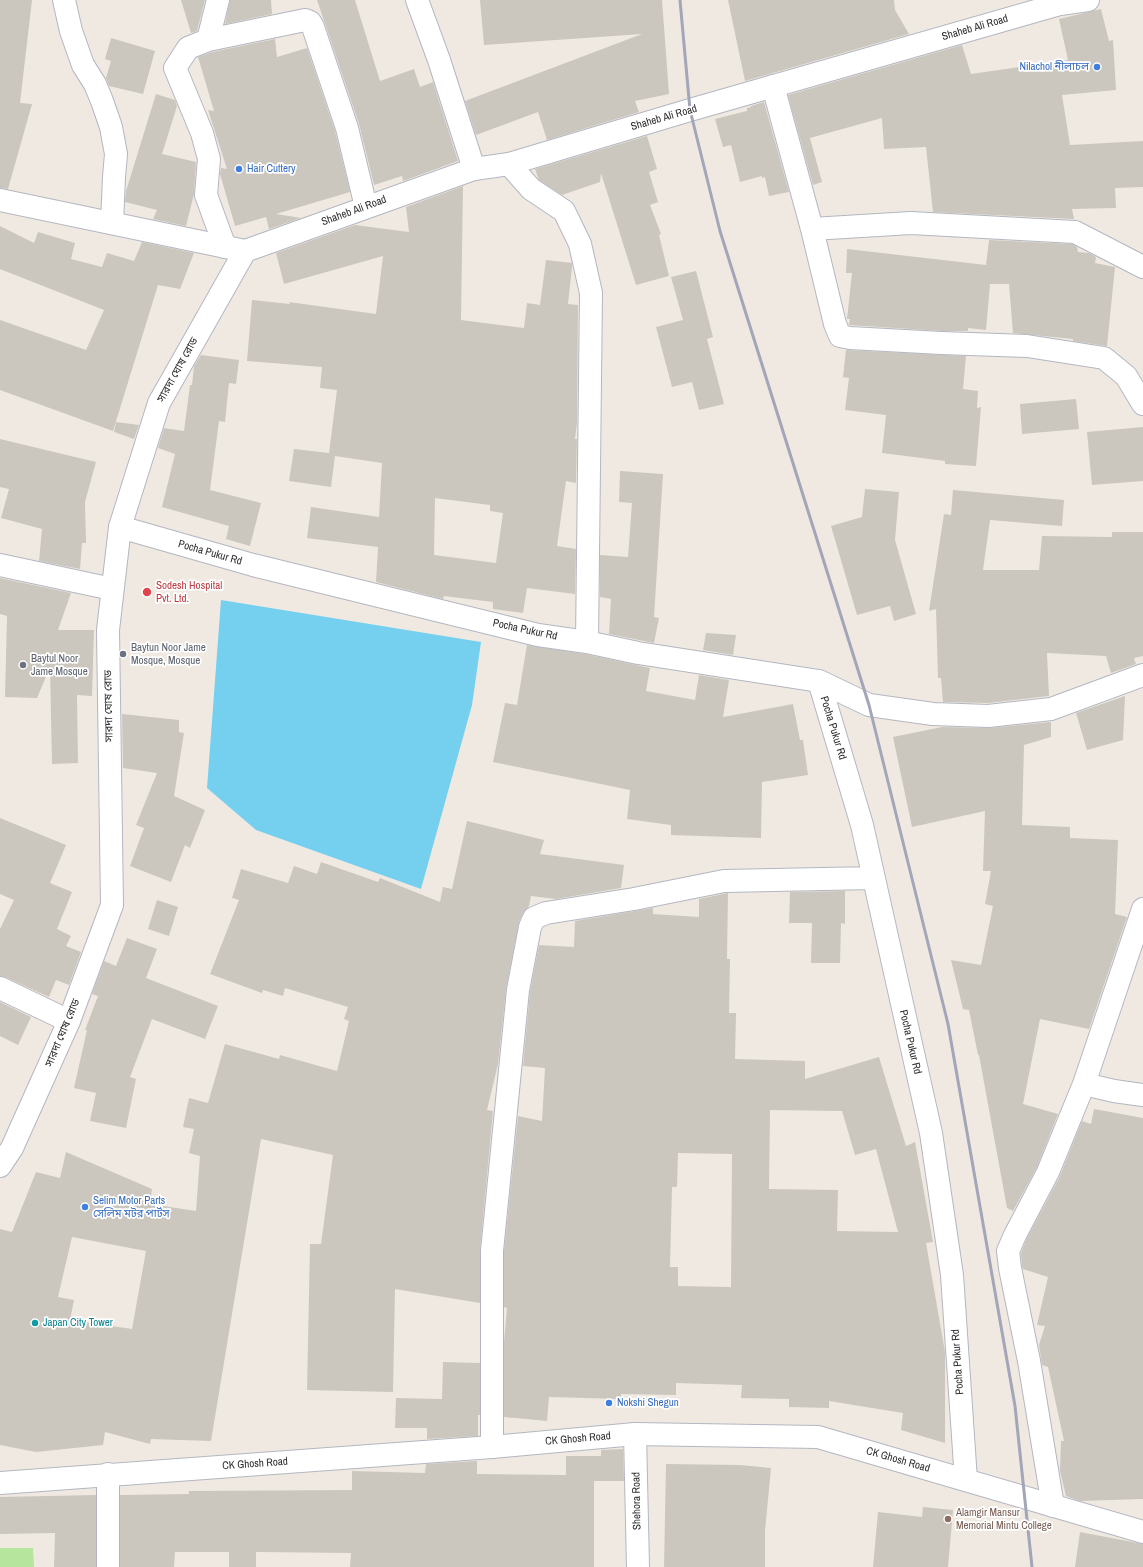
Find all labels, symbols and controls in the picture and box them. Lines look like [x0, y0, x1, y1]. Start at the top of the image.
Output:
street label: Shaheb Ali Road [940, 12, 1010, 44]
place label: Nilachol নীলাচল [1019, 60, 1089, 74]
marker: Nilachol নীলাচল [1092, 62, 1102, 72]
street label: Shaheb Ali Road [629, 102, 699, 134]
place label: Hair Cuttery [247, 162, 296, 176]
marker: Hair Cuttery [234, 164, 244, 174]
street label: Shaheb Ali Road [320, 193, 388, 229]
street label: সারদা ঘোষ রোড [155, 335, 201, 405]
street label: Pocha Pukur Rd [177, 538, 243, 568]
place label: Sodesh Hospital Pvt. Ltd. [156, 579, 222, 605]
marker: Sodesh Hospital Pvt. Ltd. [141, 586, 153, 598]
street label: Pocha Pukur Rd [492, 617, 558, 643]
place label: Baytun Noor Jame Mosque, Mosque [131, 641, 206, 667]
marker: Baytun Noor Jame Mosque, Mosque [118, 649, 128, 659]
place label: Baytul Noor Jame Mosque [31, 652, 88, 678]
marker: Baytul Noor Jame Mosque [18, 660, 28, 670]
street label: সারদা ঘোষ রোড [102, 670, 116, 742]
street label: Pocha Pukur Rd [817, 695, 849, 761]
street label: সারদা ঘোষ রোড [43, 997, 83, 1069]
street label: Pocha Pukur Rd [896, 1009, 924, 1075]
place label: Selim Motor Parts সেলিম মটর পার্টস [93, 1194, 170, 1220]
marker: Selim Motor Parts সেলিম মটর পার্টস [80, 1202, 90, 1212]
place label: Japan City Tower [43, 1316, 113, 1330]
marker: Japan City Tower [30, 1318, 40, 1328]
street label: Pocha Pukur Rd [949, 1329, 967, 1395]
place label: Nokshi Shegun [617, 1396, 679, 1410]
marker: Nokshi Shegun [604, 1398, 614, 1408]
street label: CK Ghosh Road [545, 1430, 611, 1448]
street label: CK Ghosh Road [865, 1445, 931, 1475]
street label: CK Ghosh Road [222, 1455, 288, 1473]
street label: Shehora Road [630, 1472, 644, 1530]
place label: Alamgir Mansur Memorial Mintu College [956, 1506, 1052, 1532]
marker: Alamgir Mansur Memorial Mintu College [943, 1514, 953, 1524]

